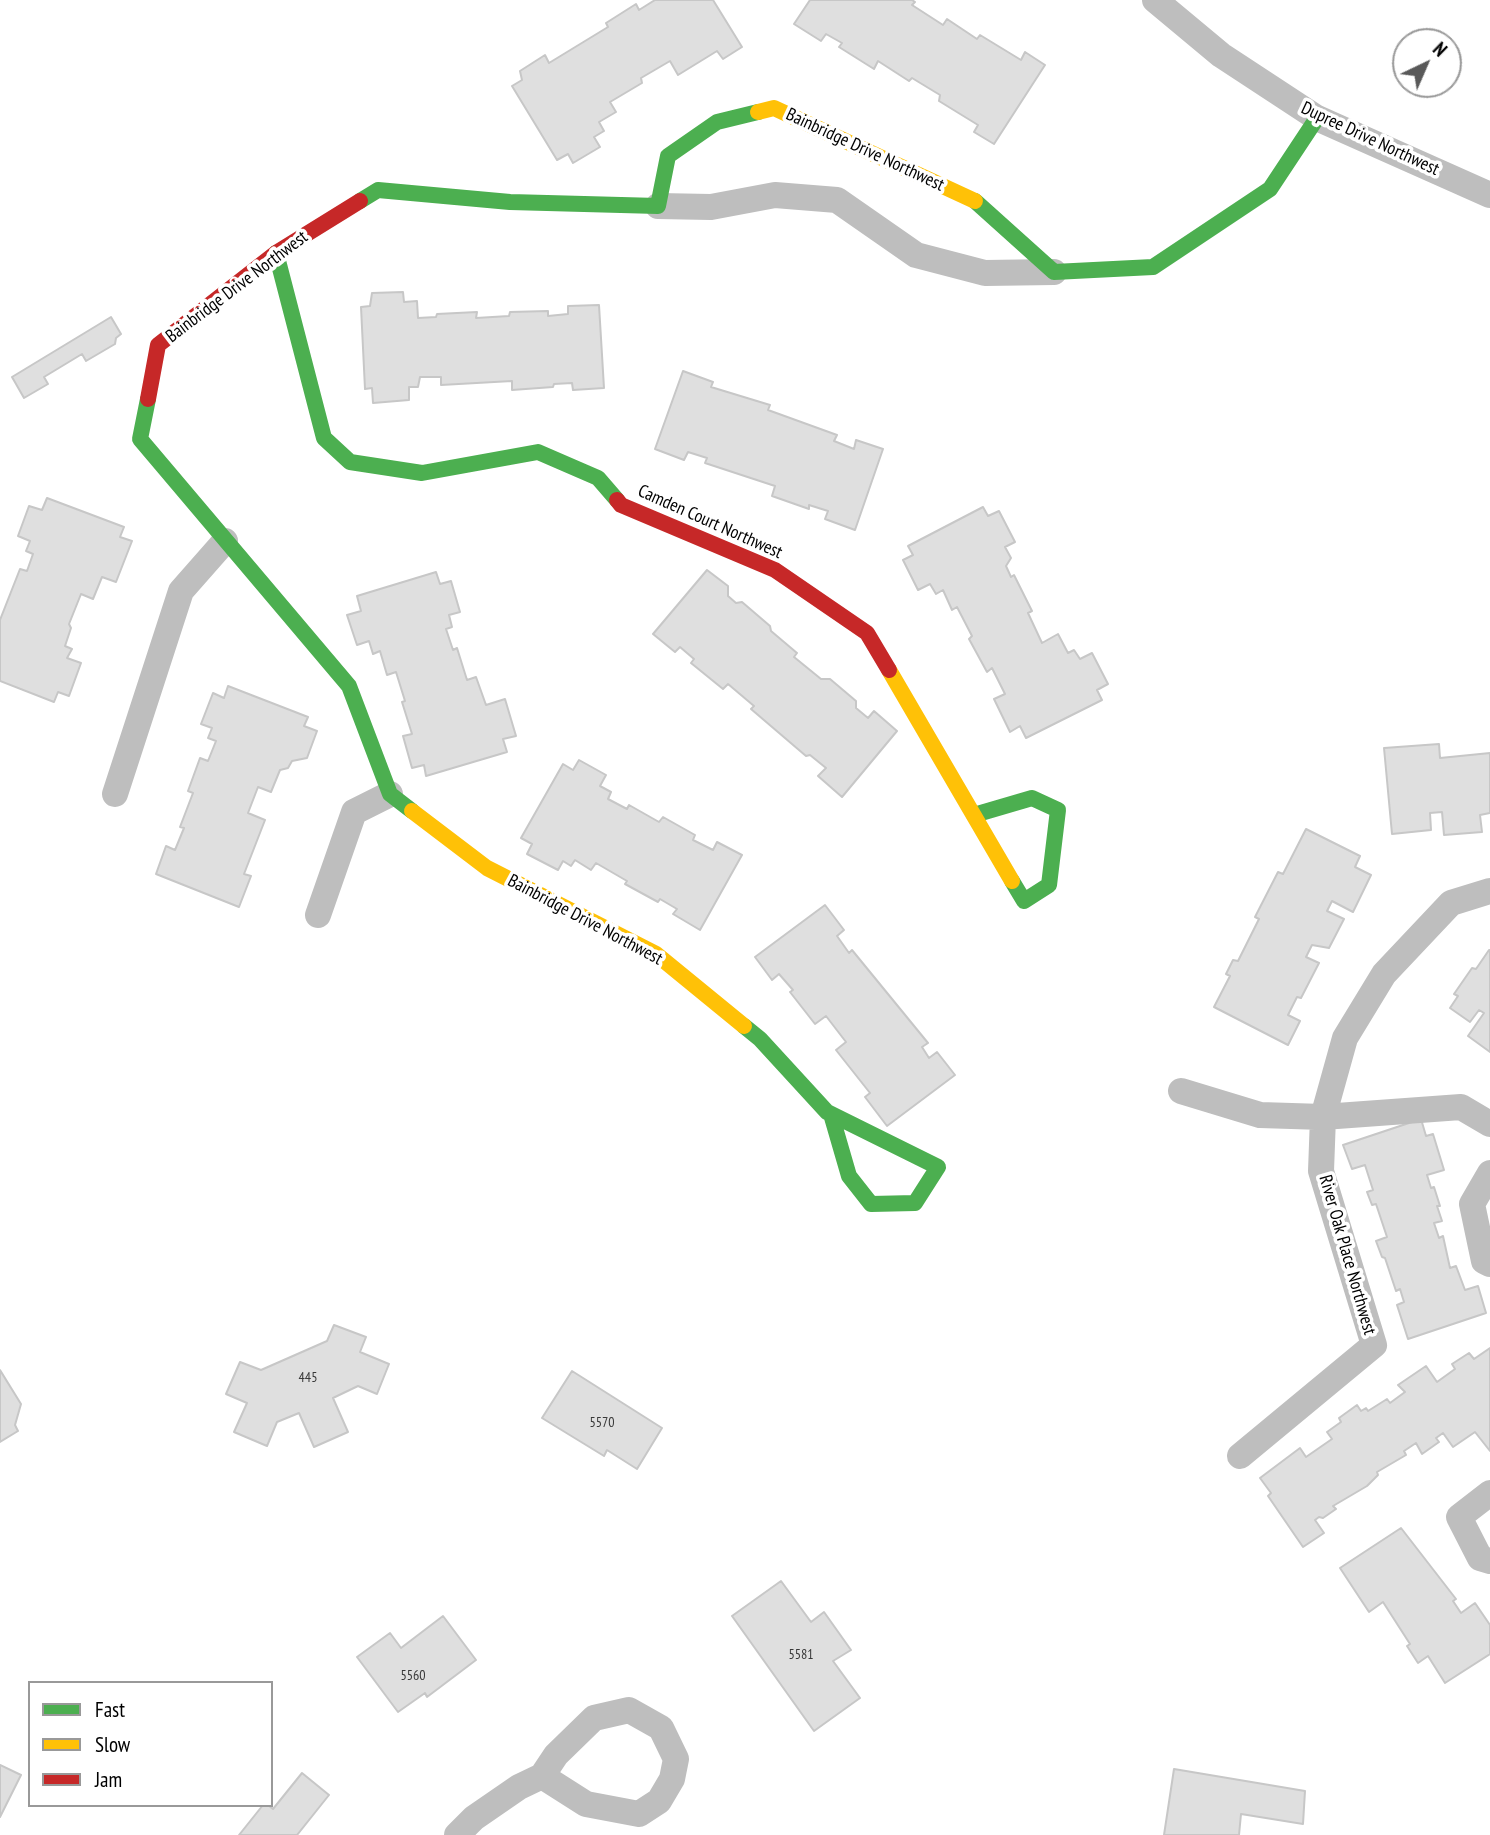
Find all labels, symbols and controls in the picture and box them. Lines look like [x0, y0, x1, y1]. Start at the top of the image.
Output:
north arrow [1392, 28, 1462, 98]
text: N [1428, 37, 1452, 62]
street label: Dupree Drive Northwest [1298, 98, 1442, 180]
street label: Bainbridge Drive Northwest [782, 104, 948, 196]
street label: Bainbridge Drive Northwest [162, 227, 312, 347]
street label: Camden Court Northwest [634, 480, 786, 564]
street label: Bainbridge Drive Northwest [504, 870, 666, 970]
street label: River Oak Place Northwest [1314, 1173, 1380, 1337]
house number: 445 [299, 1370, 317, 1386]
house number: 5570 [589, 1415, 615, 1431]
house number: 5581 [788, 1647, 814, 1663]
house number: 5560 [400, 1668, 426, 1684]
legend [28, 1681, 273, 1807]
text: Fast [95, 1696, 125, 1723]
text: Slow [95, 1731, 130, 1758]
text: Jam [95, 1766, 122, 1793]

